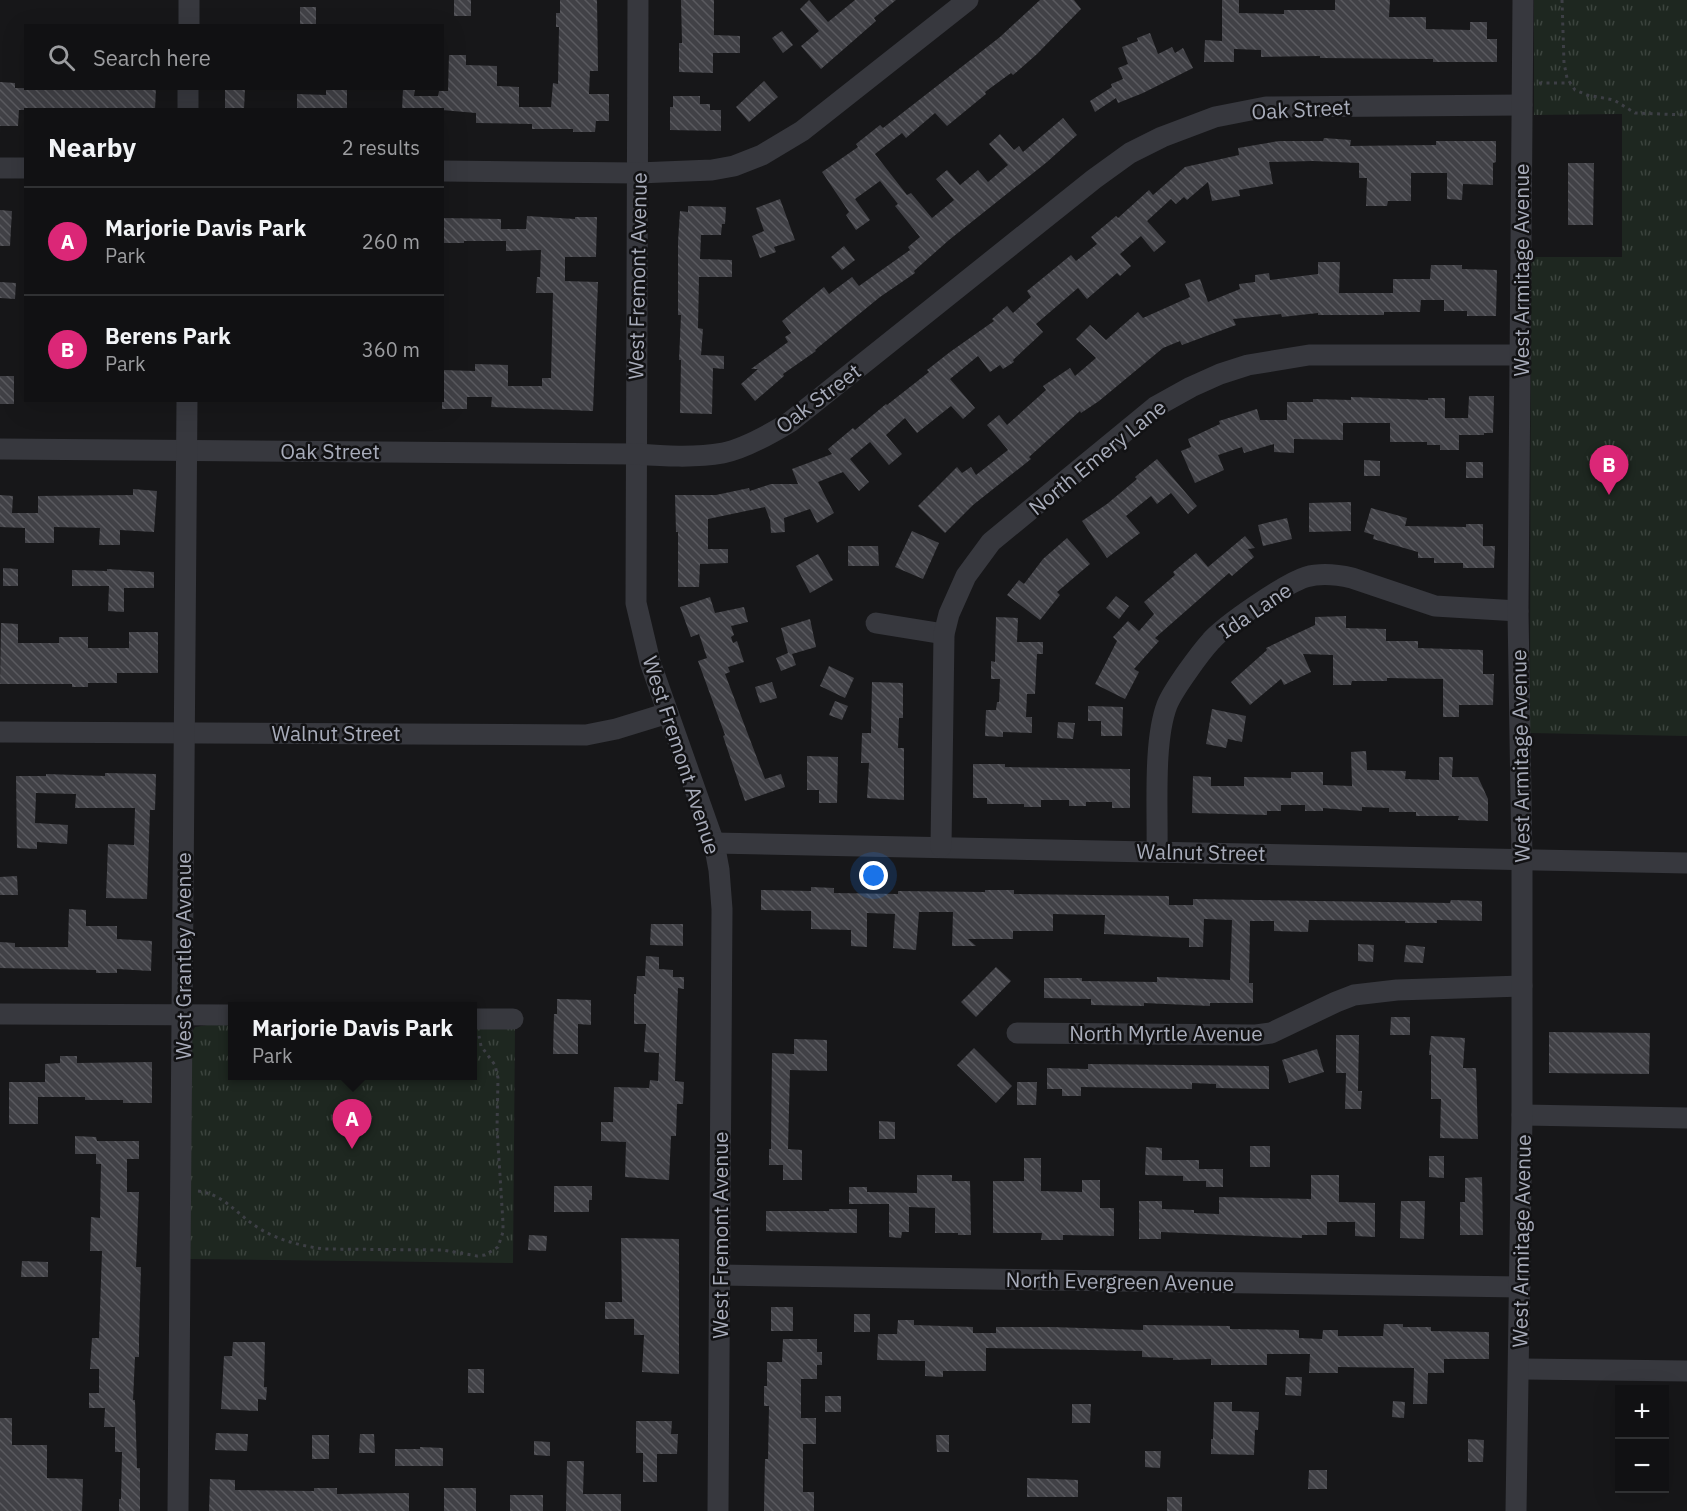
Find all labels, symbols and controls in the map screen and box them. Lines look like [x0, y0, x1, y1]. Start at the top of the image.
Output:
search box [24, 24, 444, 90]
icon: search [45, 41, 78, 74]
text: Search here [93, 43, 211, 72]
street label: Oak Street [1250, 92, 1352, 126]
text: Nearby [48, 130, 136, 164]
text: 2 results [342, 134, 420, 161]
street label: West Armitage Avenue [1507, 163, 1535, 377]
street label: West Fremont Avenue [621, 172, 653, 380]
text: Marjorie Davis Park [105, 213, 306, 242]
text: A [61, 228, 74, 255]
text: 260 m [362, 228, 420, 255]
text: Park [105, 242, 145, 269]
text: Berens Park [105, 321, 231, 350]
text: B [61, 336, 74, 363]
text: 360 m [362, 336, 420, 363]
text: Park [105, 350, 145, 377]
street label: Oak Street [770, 357, 866, 439]
street label: North Emery Lane [1022, 393, 1172, 521]
street label: Oak Street [280, 437, 380, 465]
pin: B [1590, 446, 1628, 495]
street label: Ida Lane [1213, 576, 1297, 644]
street label: West Armitage Avenue [1504, 649, 1536, 863]
street label: West Fremont Avenue [637, 652, 727, 858]
street label: Walnut Street [271, 719, 401, 747]
street label: Walnut Street [1136, 837, 1266, 867]
street label: West Grantley Avenue [169, 852, 197, 1060]
your location [859, 861, 888, 890]
popup [228, 1002, 477, 1080]
text: Marjorie Davis Park [252, 1013, 453, 1042]
street label: North Myrtle Avenue [1069, 1019, 1263, 1047]
text: Park [252, 1042, 292, 1069]
pin: A [332, 1100, 372, 1149]
street label: West Fremont Avenue [706, 1131, 734, 1339]
street label: West Armitage Avenue [1505, 1134, 1537, 1348]
street label: North Evergreen Avenue [1005, 1265, 1235, 1297]
map controls [1615, 1385, 1669, 1493]
button: + [1615, 1385, 1669, 1439]
button: − [1615, 1439, 1669, 1493]

